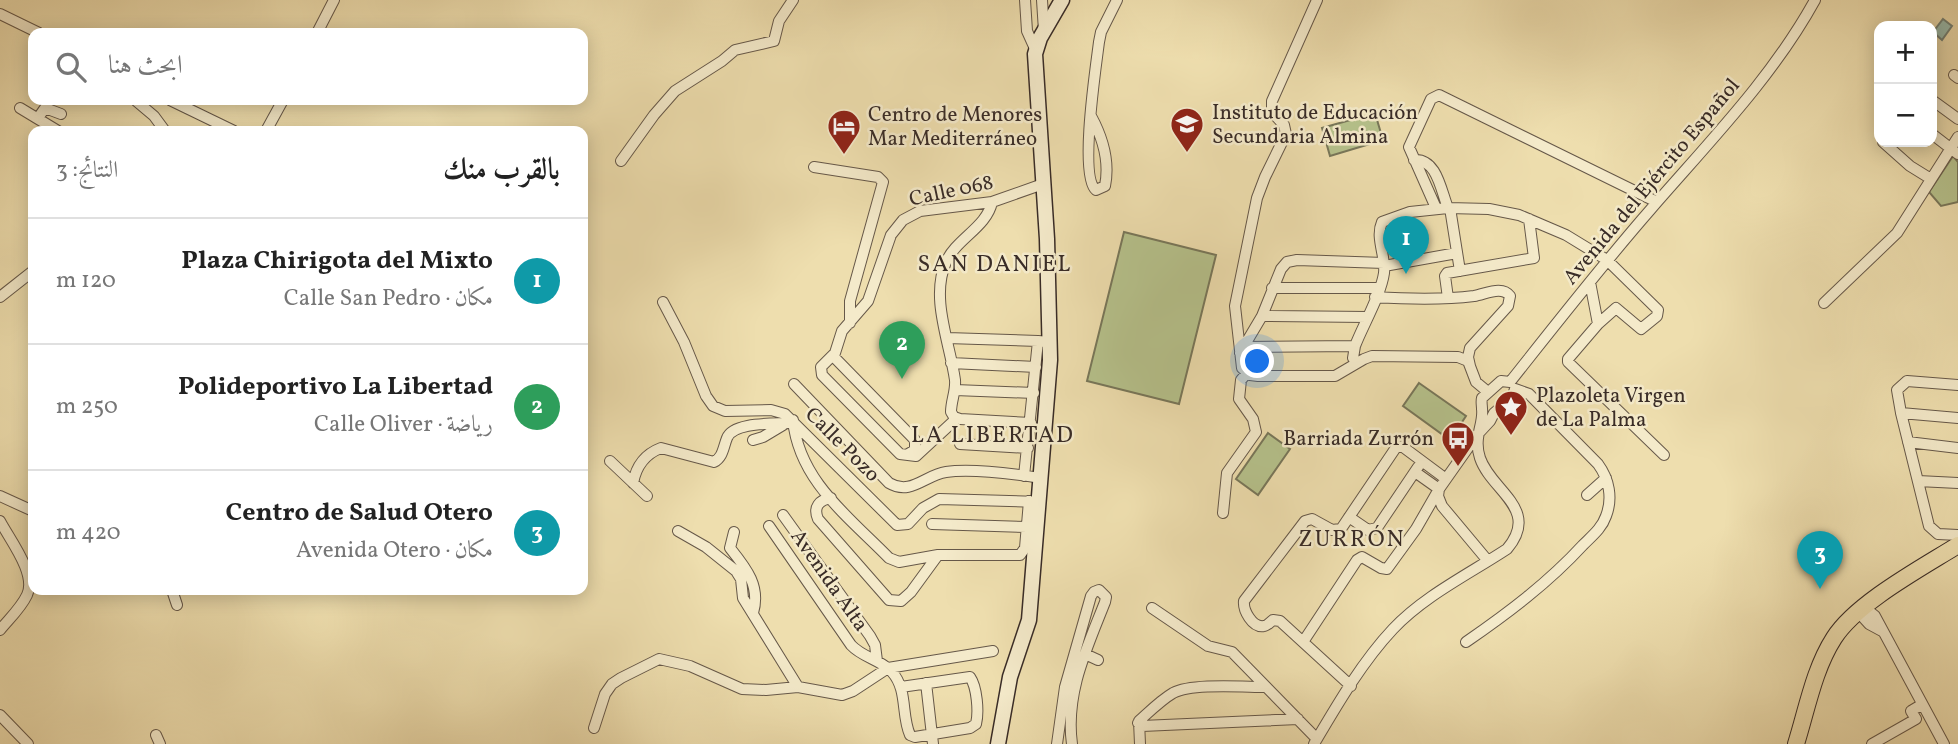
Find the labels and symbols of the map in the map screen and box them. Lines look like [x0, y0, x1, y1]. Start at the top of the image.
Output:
street label: Avenida del Ejército Español [1557, 73, 1747, 291]
place label: Instituto de Educación Secundaria Almina [1212, 99, 1418, 152]
place label: Centro de Menores Mar Mediterráneo [868, 101, 1042, 154]
school or university icon: Instituto de Educación Secundaria Almina [1168, 105, 1206, 154]
hotel icon: Centro de Menores Mar Mediterráneo [825, 107, 863, 156]
street label: Calle 068 [907, 168, 996, 214]
pin: 1 [1383, 216, 1429, 274]
district label: SAN DANIEL [918, 249, 1073, 281]
pin: 2 [879, 321, 925, 379]
your location [1240, 344, 1274, 378]
place label: Plazoleta Virgen de La Palma [1536, 382, 1686, 435]
place icon: Plazoleta Virgen de La Palma [1492, 388, 1530, 437]
street label: Calle Pozo [798, 401, 886, 489]
bus stop icon: Barriada Zurrón [1439, 419, 1477, 468]
district label: LA LIBERTAD [911, 420, 1075, 452]
place label: Barriada Zurrón [1283, 425, 1434, 454]
street label: Avenida Alta [783, 524, 875, 638]
district label: ZURRÓN [1298, 524, 1406, 556]
pin: 3 [1797, 531, 1843, 589]

